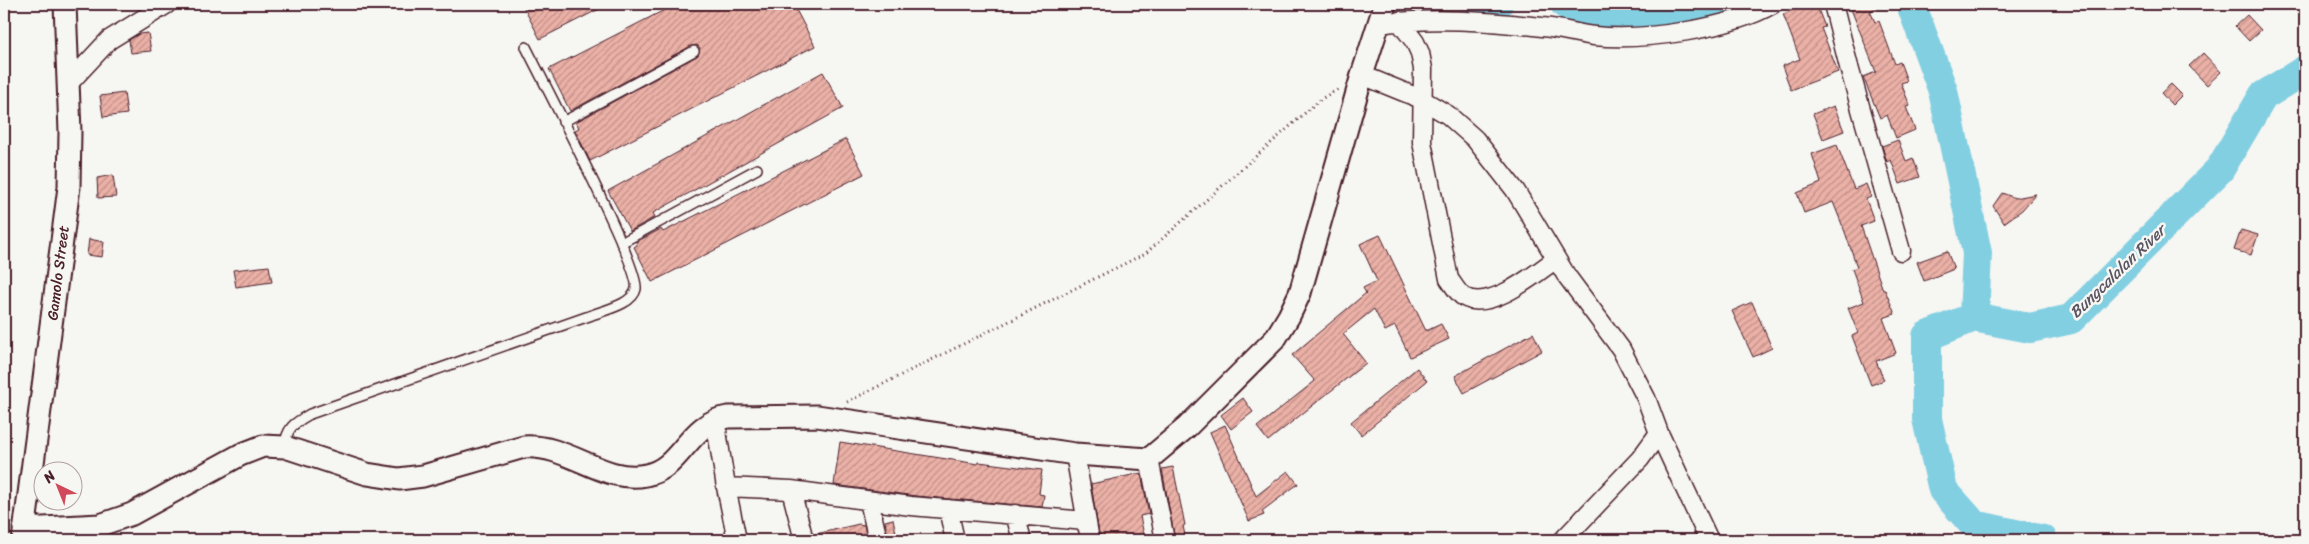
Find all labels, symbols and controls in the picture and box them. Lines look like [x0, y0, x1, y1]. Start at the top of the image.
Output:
water label: Bungcalalan River [2062, 215, 2175, 325]
street label: Gamolo Street [39, 224, 77, 322]
north arrow [32, 462, 82, 512]
text: N [37, 464, 62, 490]

